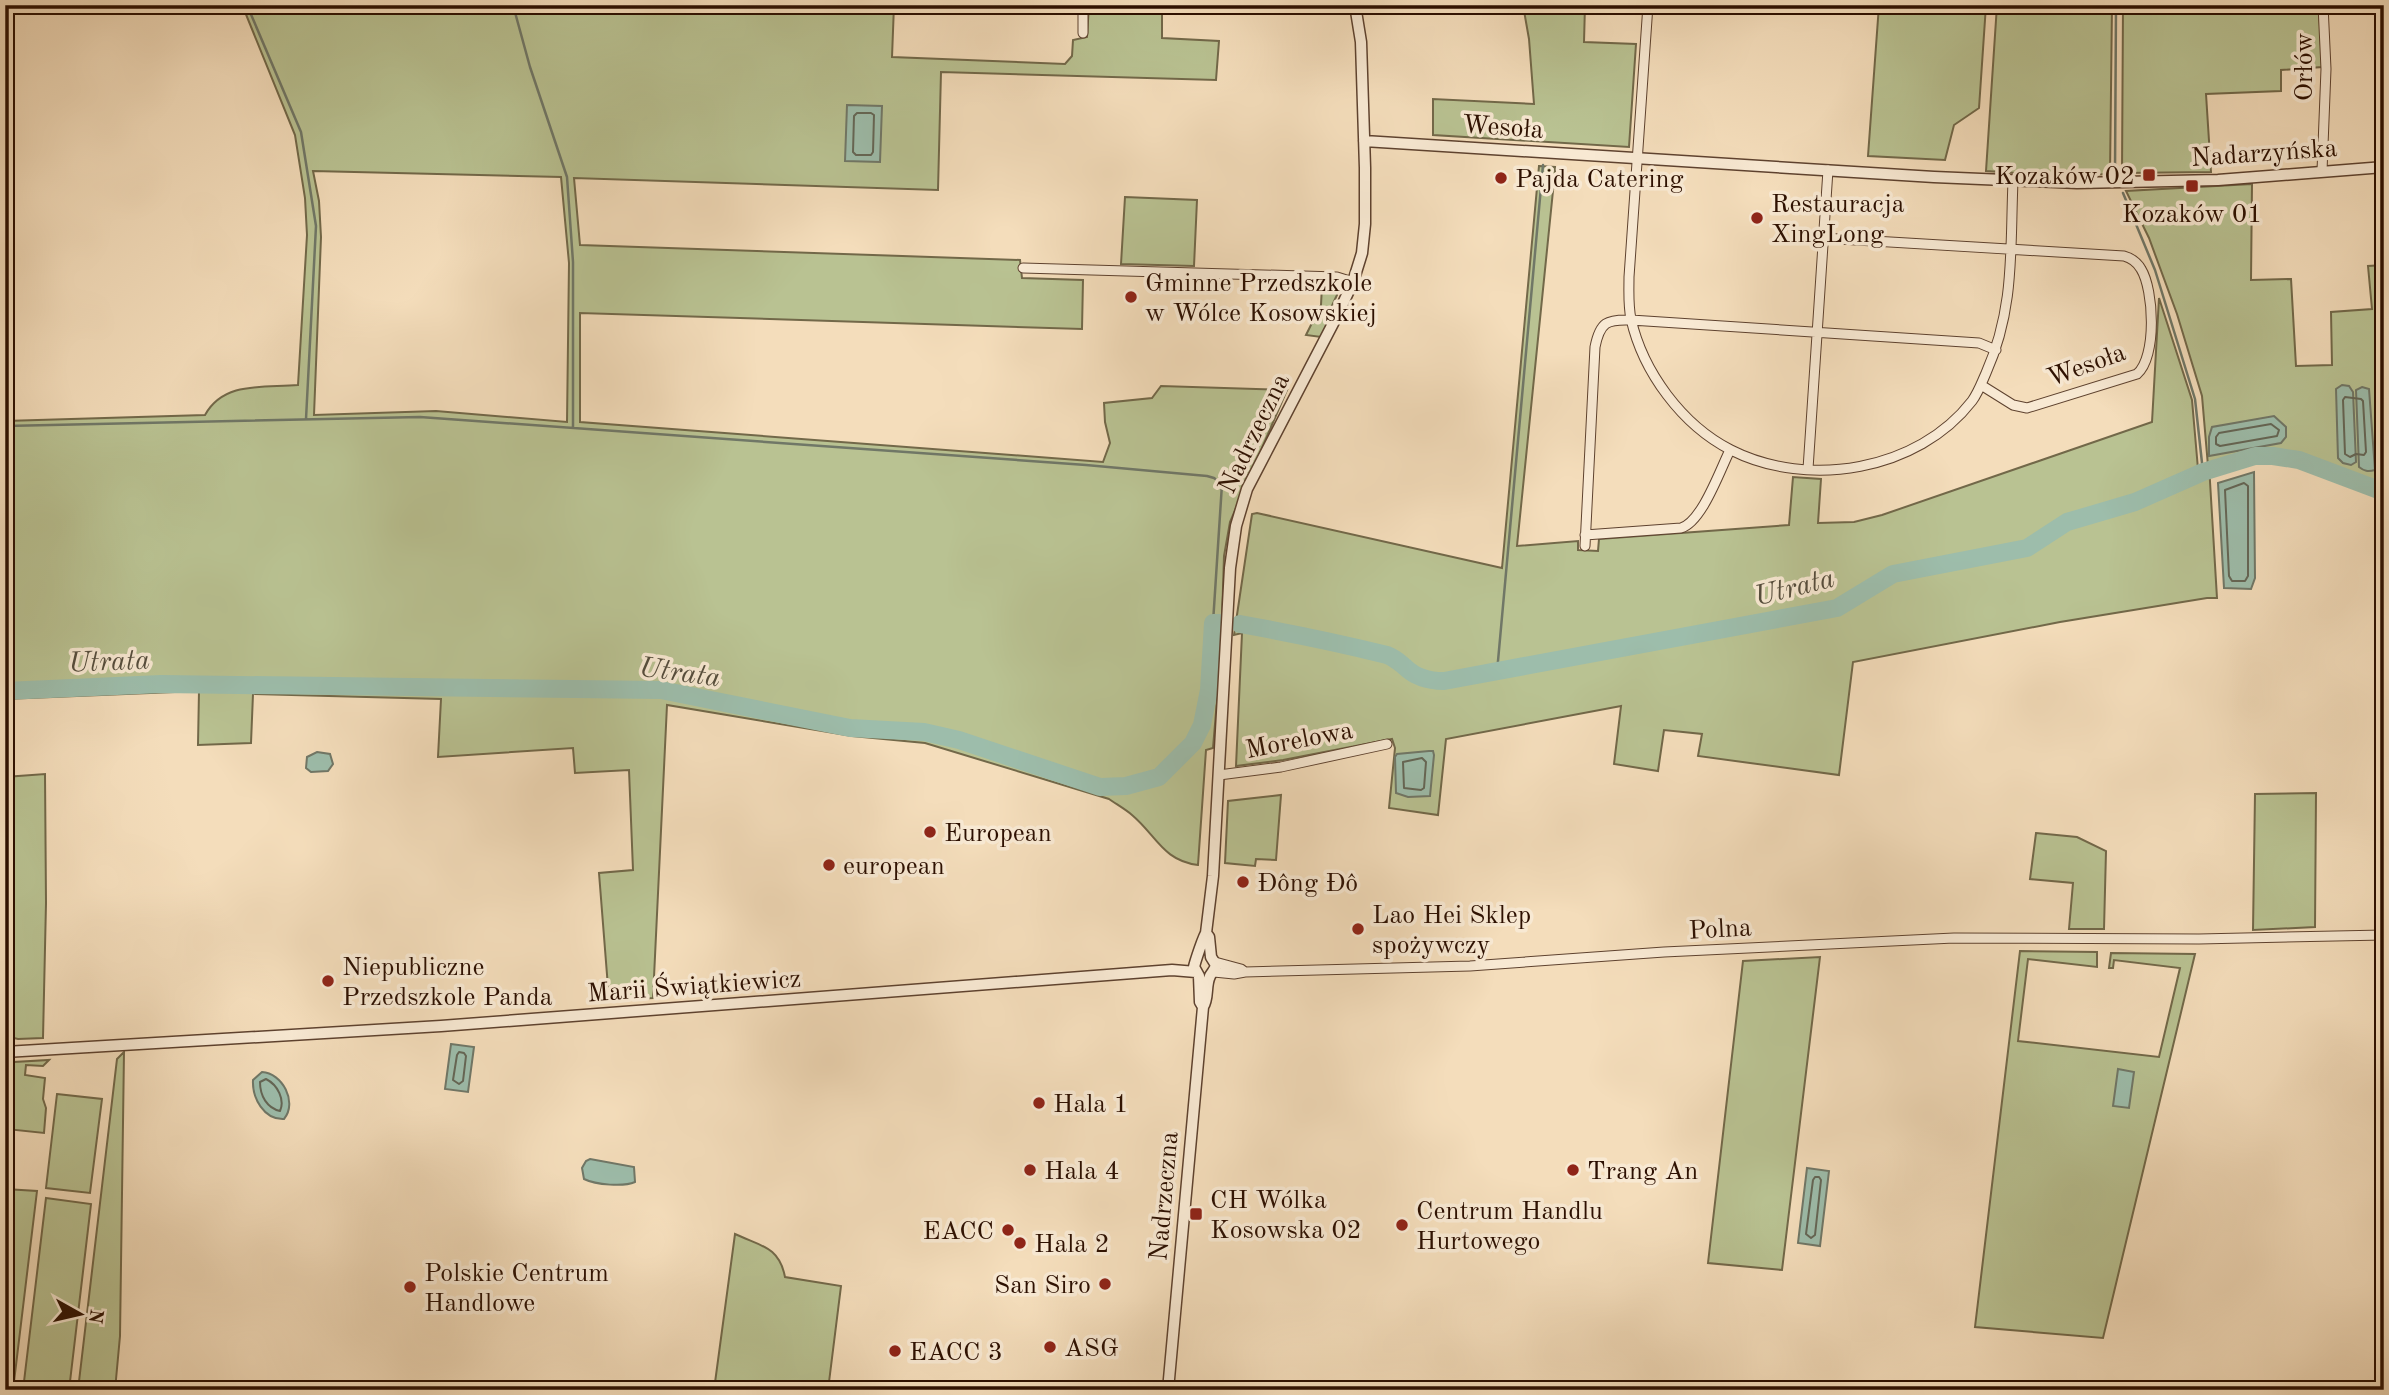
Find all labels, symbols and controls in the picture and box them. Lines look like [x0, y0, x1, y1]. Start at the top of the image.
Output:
street label: Orłów [2292, 33, 2318, 101]
street label: Wesoła [1461, 112, 1545, 144]
street label: Nadarzyńska [2190, 136, 2338, 172]
place label: Kozaków 02 [1995, 164, 2135, 190]
place label: Pajda Catering [1515, 167, 1683, 193]
marker: Kozaków 02 [2141, 167, 2157, 183]
marker: Pajda Catering [1493, 170, 1509, 186]
marker: Kozaków 01 [2184, 178, 2200, 194]
place label: Restauracja XingLong [1771, 192, 1905, 248]
place label: Kozaków 01 [2122, 202, 2262, 228]
marker: Restauracja XingLong [1749, 210, 1765, 226]
place label: Gminne Przedszkole w Wólce Kosowskiej [1145, 271, 1377, 327]
marker: Gminne Przedszkole w Wólce Kosowskiej [1123, 289, 1139, 305]
street label: Wesoła [2044, 340, 2130, 392]
street label: Nadrzeczna [1215, 370, 1295, 498]
water label: Utrata [1752, 565, 1838, 612]
water label: Utrata [68, 648, 151, 678]
water label: Utrata [637, 654, 722, 694]
street label: Morelowa [1243, 718, 1356, 764]
place label: European [944, 821, 1052, 847]
marker: European [922, 824, 938, 840]
place label: european [843, 854, 945, 880]
marker: european [821, 857, 837, 873]
place label: Đông Đô [1257, 871, 1358, 897]
marker: Đông Đô [1235, 874, 1251, 890]
place label: Lao Hei Sklep spożywczy [1372, 903, 1531, 959]
street label: Polna [1688, 915, 1752, 945]
marker: Lao Hei Sklep spożywczy [1350, 921, 1366, 937]
place label: Niepubliczne Przedszkole Panda [342, 955, 553, 1011]
street label: Marii Świątkiewicz [586, 962, 802, 1007]
marker: Niepubliczne Przedszkole Panda [320, 973, 336, 989]
place label: Hala 1 [1053, 1092, 1129, 1118]
marker: Hala 1 [1031, 1095, 1047, 1111]
street label: Nadrzeczna [1146, 1130, 1184, 1262]
place label: Hala 4 [1044, 1159, 1120, 1185]
place label: Trang An [1587, 1159, 1698, 1185]
marker: Hala 4 [1022, 1162, 1038, 1178]
marker: Trang An [1565, 1162, 1581, 1178]
place label: CH Wólka Kosowska 02 [1210, 1188, 1362, 1244]
place label: Centrum Handlu Hurtowego [1416, 1199, 1603, 1255]
marker: CH Wólka Kosowska 02 [1188, 1206, 1204, 1222]
marker: Centrum Handlu Hurtowego [1394, 1217, 1410, 1233]
place label: EACC [923, 1219, 994, 1245]
marker: EACC [1000, 1222, 1016, 1238]
place label: Hala 2 [1034, 1232, 1110, 1258]
marker: Hala 2 [1012, 1235, 1028, 1251]
place label: Polskie Centrum Handlowe [424, 1261, 609, 1317]
place label: San Siro [994, 1273, 1091, 1299]
marker: San Siro [1097, 1276, 1113, 1292]
marker: Polskie Centrum Handlowe [402, 1279, 418, 1295]
north arrow [46, 1280, 116, 1350]
text: N [84, 1308, 105, 1325]
place label: ASG [1064, 1336, 1119, 1362]
marker: ASG [1042, 1339, 1058, 1355]
place label: EACC 3 [909, 1340, 1003, 1366]
marker: EACC 3 [887, 1343, 903, 1359]

